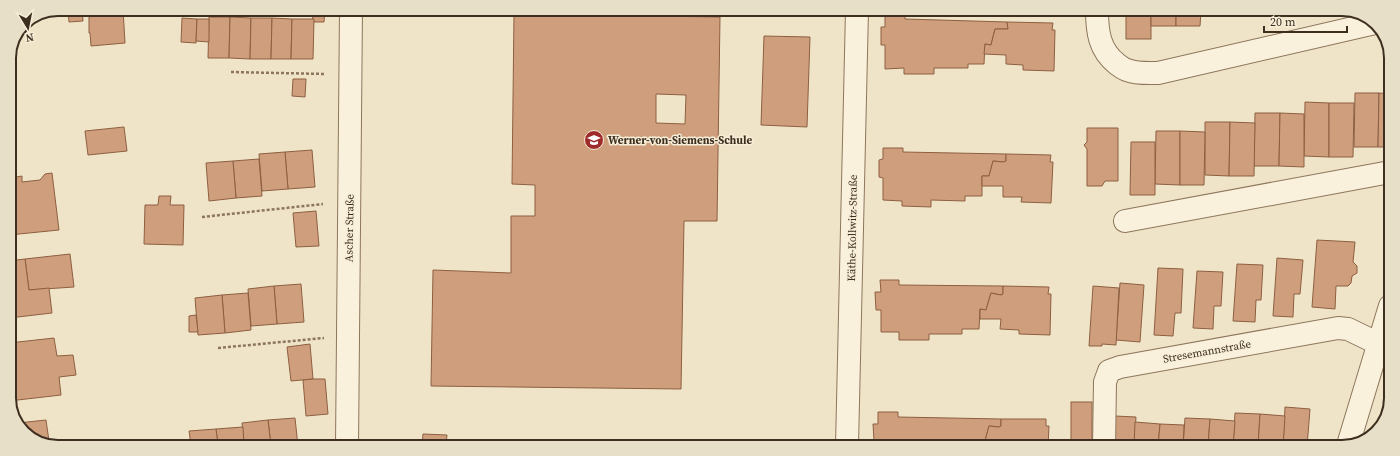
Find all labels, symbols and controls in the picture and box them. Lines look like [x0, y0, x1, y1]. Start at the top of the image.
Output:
north arrow [8, 8, 48, 48]
scale bar [1264, 8, 1347, 34]
text: 20 m [1270, 14, 1296, 30]
text: N [24, 29, 35, 45]
school or university icon: Werner-von-Siemens-Schule [583, 129, 605, 151]
place label: Werner-von-Siemens-Schule [608, 133, 753, 148]
street label: Käthe-Kollwitz-Straße [844, 174, 861, 281]
street label: Ascher Straße [341, 193, 358, 262]
street label: Stresemannstraße [1162, 336, 1253, 367]

